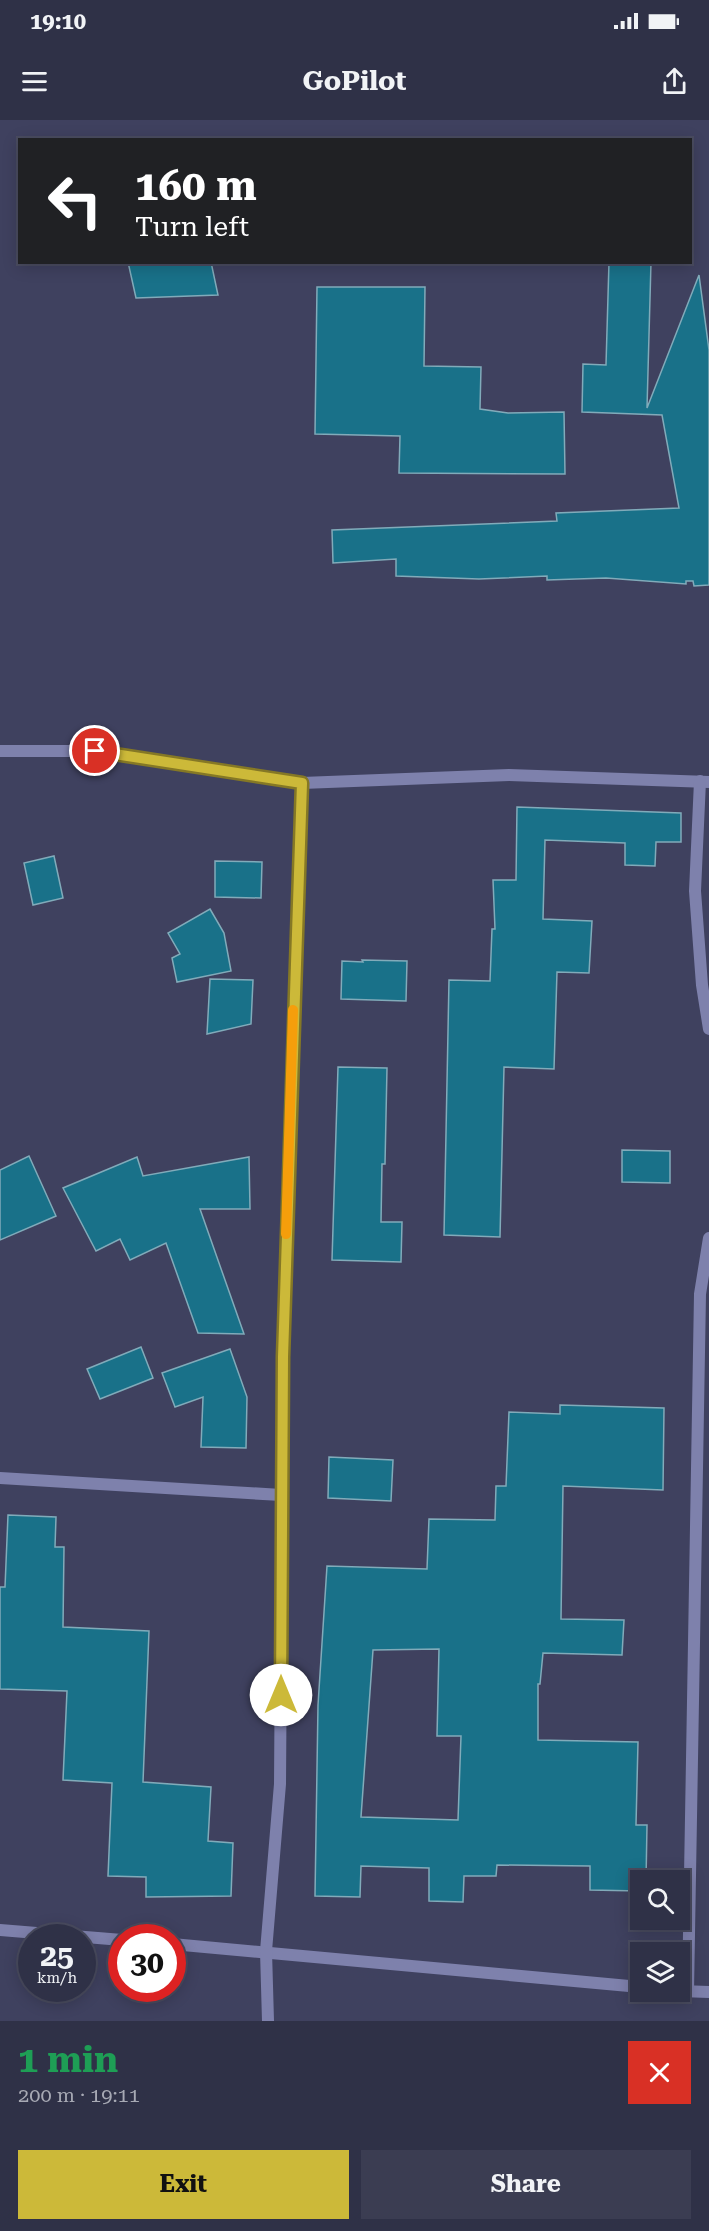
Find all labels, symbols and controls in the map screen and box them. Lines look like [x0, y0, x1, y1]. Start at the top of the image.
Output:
text: 19:10 [30, 9, 86, 34]
icon: menu [18, 65, 51, 98]
text: GoPilot [303, 65, 406, 97]
icon: share [658, 65, 691, 98]
text: 160 m [135, 161, 257, 210]
icon: left [36, 162, 114, 240]
text: Turn left [135, 211, 249, 243]
pin [69, 725, 120, 776]
icon: arrive [78, 734, 111, 767]
position arrow [249, 1663, 313, 1727]
map controls [630, 1870, 690, 2002]
button: search [630, 1870, 690, 1930]
speed limit sign: 30 [108, 1924, 186, 2002]
text: 25 [40, 1938, 74, 1973]
button: layers [630, 1942, 690, 2002]
text: km/h [37, 1969, 77, 1987]
text: 1 min [18, 2039, 118, 2081]
button: close [628, 2041, 691, 2104]
text: 200 m · 19:11 [18, 2083, 140, 2107]
button: Exit [18, 2150, 349, 2219]
button: Share [361, 2150, 691, 2219]

